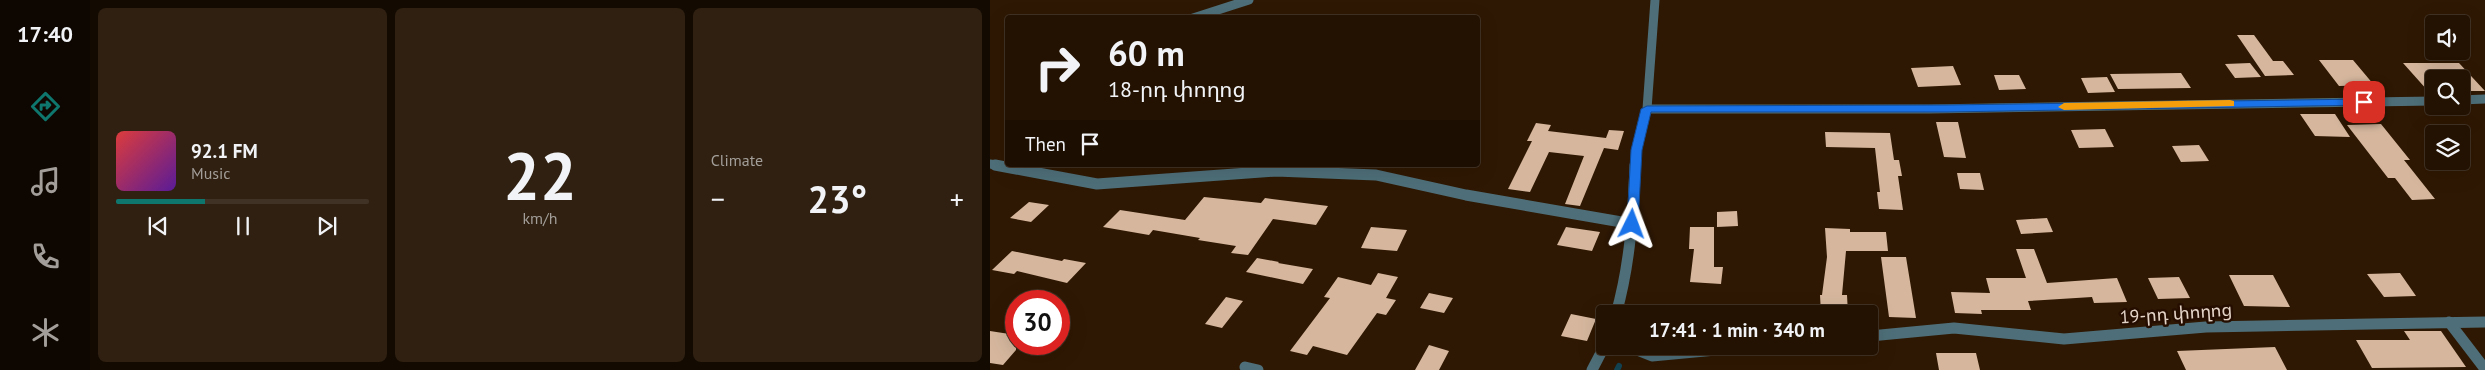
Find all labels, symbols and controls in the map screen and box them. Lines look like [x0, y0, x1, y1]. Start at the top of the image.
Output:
map controls [2425, 15, 2470, 170]
button: sound [2425, 15, 2470, 60]
text: 17:40 [17, 20, 73, 48]
text: 60 m [1108, 30, 1185, 76]
icon: right [1025, 35, 1090, 100]
button: search [2425, 70, 2470, 115]
text: 18-րդ փողոց [1108, 75, 1246, 103]
pin [2343, 81, 2385, 123]
icon: arrive [2350, 88, 2378, 116]
icon: directions [28, 89, 63, 124]
button: layers [2425, 125, 2470, 170]
icon: arrive [1076, 130, 1104, 158]
text: Then [1025, 132, 1066, 156]
text: 22 [503, 133, 577, 217]
text: 92.1 FM [191, 139, 258, 163]
text: Climate [711, 150, 763, 170]
text: Music [191, 163, 231, 183]
icon: music [28, 164, 63, 199]
text: 23° [807, 174, 867, 223]
text: − [711, 180, 725, 217]
text: + [950, 180, 964, 217]
position arrow [1605, 197, 1657, 249]
text: km/h [522, 208, 558, 228]
icon: previous [144, 212, 172, 240]
icon: pause [229, 212, 257, 240]
icon: next [313, 212, 341, 240]
icon: phone [28, 239, 63, 274]
speed limit sign: 30 [1005, 290, 1070, 355]
street label: 19-րդ փողոց [2119, 298, 2233, 328]
icon: climate [28, 315, 63, 350]
text: 17:41 · 1 min · 340 m [1649, 318, 1825, 342]

